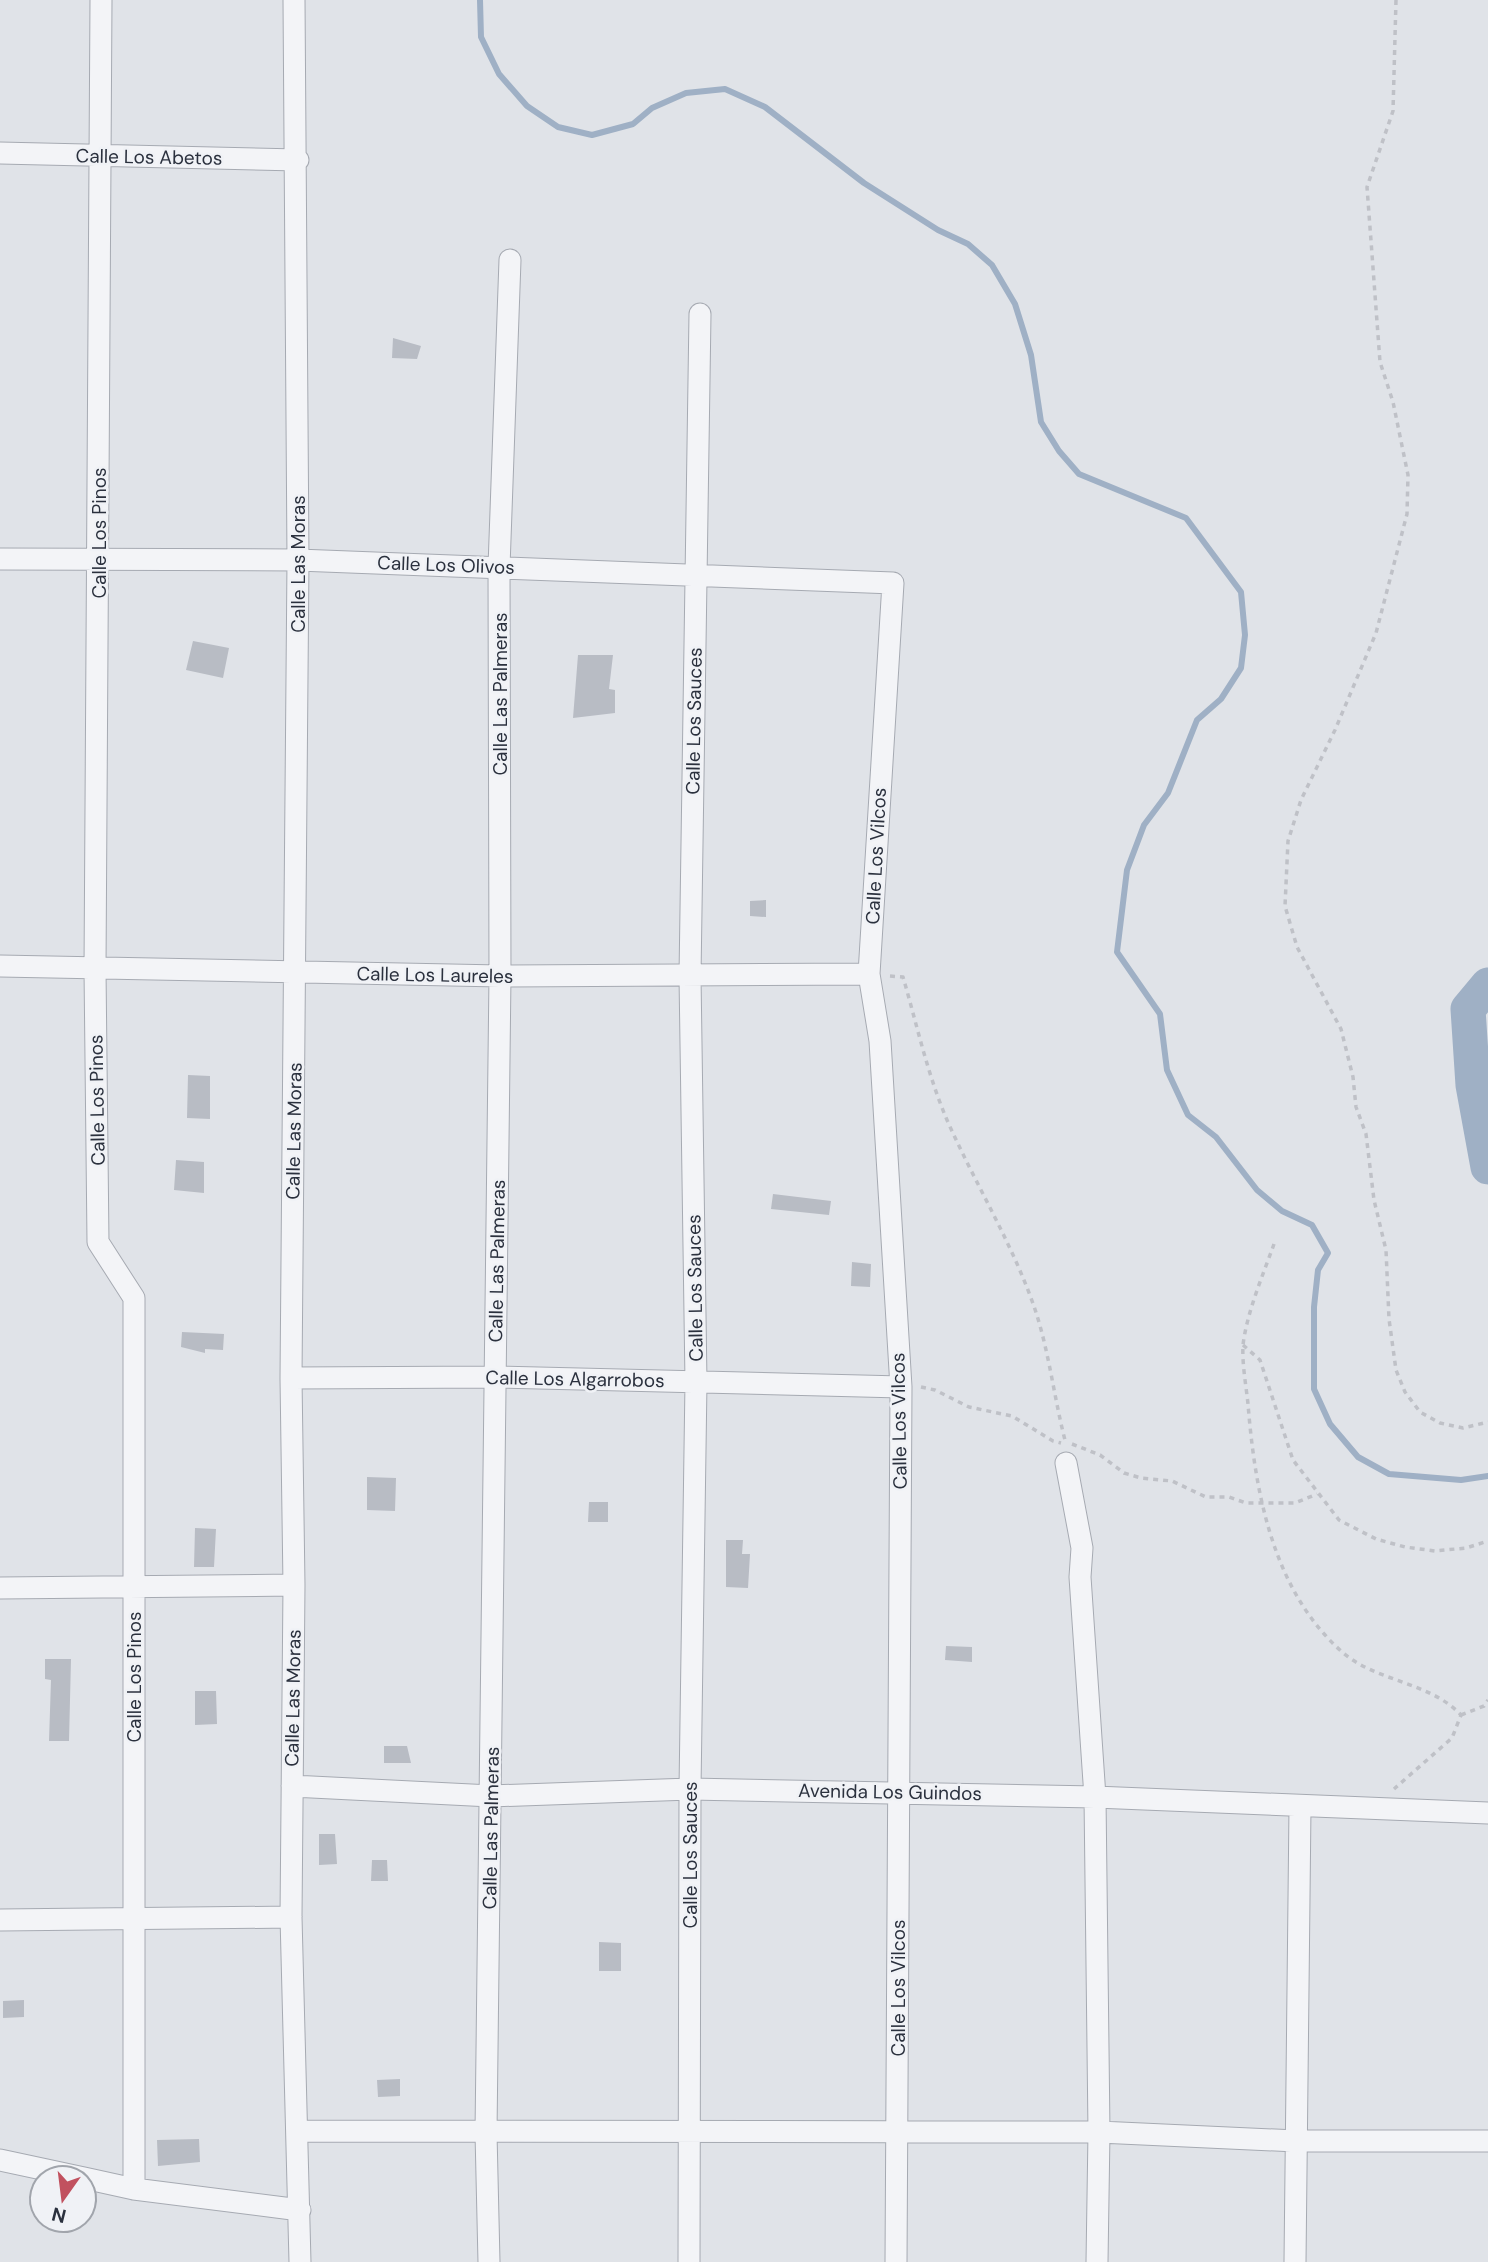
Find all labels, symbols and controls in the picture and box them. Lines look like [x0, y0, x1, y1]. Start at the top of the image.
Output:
street label: Calle Los Abetos [75, 143, 223, 171]
street label: Calle Los Pinos [87, 467, 112, 599]
street label: Calle Las Moras [286, 495, 311, 633]
street label: Calle Los Olivos [377, 550, 515, 580]
street label: Calle Las Palmeras [488, 612, 513, 776]
street label: Calle Los Sauces [680, 647, 708, 795]
street label: Calle Los Vilcos [860, 787, 892, 925]
street label: Calle Los Laureles [356, 961, 514, 989]
street label: Calle Los Pinos [83, 1034, 111, 1166]
street label: Calle Las Moras [280, 1062, 308, 1200]
street label: Calle Las Palmeras [483, 1179, 511, 1343]
street label: Calle Los Sauces [681, 1214, 709, 1362]
street label: Calle Los Vilcos [885, 1352, 913, 1490]
street label: Calle Los Algarrobos [485, 1365, 665, 1393]
street label: Calle Los Pinos [122, 1611, 147, 1743]
street label: Calle Las Moras [279, 1629, 307, 1767]
street label: Calle Las Palmeras [477, 1746, 505, 1910]
street label: Avenida Los Guindos [798, 1778, 982, 1806]
street label: Calle Los Sauces [678, 1781, 703, 1929]
street label: Calle Los Vilcos [886, 1920, 911, 2056]
north arrow [28, 2164, 98, 2234]
text: N [49, 2201, 69, 2229]

